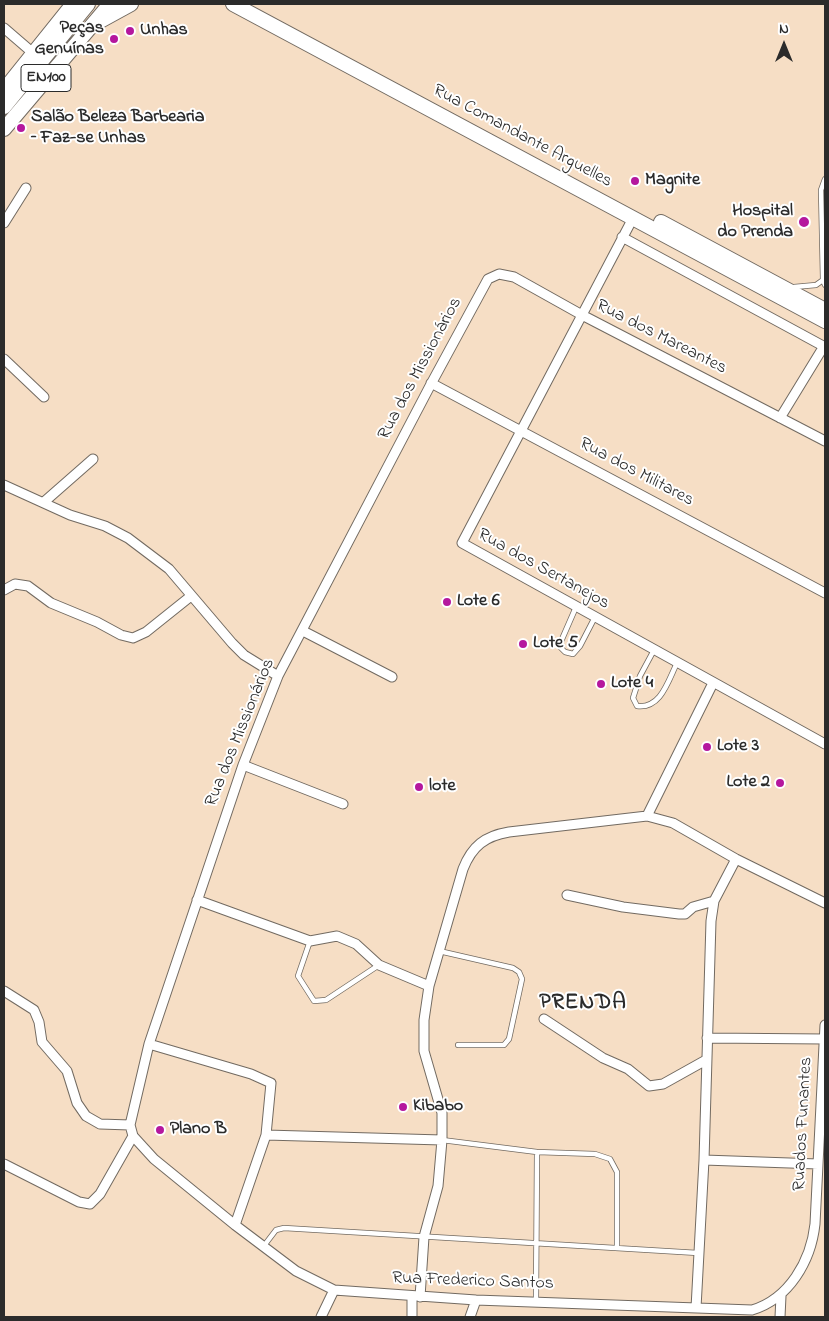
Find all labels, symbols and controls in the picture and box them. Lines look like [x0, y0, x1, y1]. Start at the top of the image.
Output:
place label: Peças Genuínas [35, 18, 104, 60]
text: N [779, 19, 789, 40]
place label: Unhas [140, 20, 188, 42]
north arrow [759, 20, 809, 70]
marker: Unhas [124, 25, 136, 37]
marker: Peças Genuínas [108, 33, 120, 45]
road number: EN100 [21, 64, 71, 92]
street label: Rua Comandante Arguelles [429, 81, 615, 193]
place label: Salão Beleza Barbearia – Faz-se Unhas [31, 107, 205, 150]
marker: Salão Beleza Barbearia – Faz-se Unhas [15, 122, 27, 134]
place label: Magnite [645, 170, 700, 192]
marker: Magnite [629, 175, 641, 187]
place label: Hospital do Prenda [717, 201, 793, 243]
marker: Hospital do Prenda [797, 215, 811, 229]
street label: Rua dos Missionários [374, 294, 468, 444]
street label: Rua dos Mareantes [592, 296, 730, 380]
street label: Rua dos Militares [575, 434, 697, 512]
street label: Rua dos Sertanejos [473, 525, 613, 615]
place label: Lote 6 [457, 591, 500, 613]
marker: Lote 6 [441, 596, 453, 608]
place label: Lote 5 [533, 633, 578, 655]
marker: Lote 5 [517, 638, 529, 650]
street label: Rua dos Missionários [201, 656, 281, 810]
place label: Lote 4 [611, 673, 653, 695]
marker: Lote 4 [595, 678, 607, 690]
place label: Lote 3 [717, 736, 759, 758]
marker: Lote 3 [701, 741, 713, 753]
place label: Lote 2 [726, 772, 770, 794]
place label: lote [429, 776, 455, 798]
marker: Lote 2 [774, 777, 786, 789]
marker: lote [413, 781, 425, 793]
district label: PRENDA [539, 991, 627, 1017]
street label: Ruados Funantes [790, 1056, 818, 1192]
place label: Kibabo [413, 1096, 463, 1118]
marker: Kibabo [397, 1101, 409, 1113]
place label: Plano B [170, 1119, 227, 1141]
marker: Plano B [154, 1124, 166, 1136]
street label: Rua Frederico Santos [392, 1268, 554, 1296]

